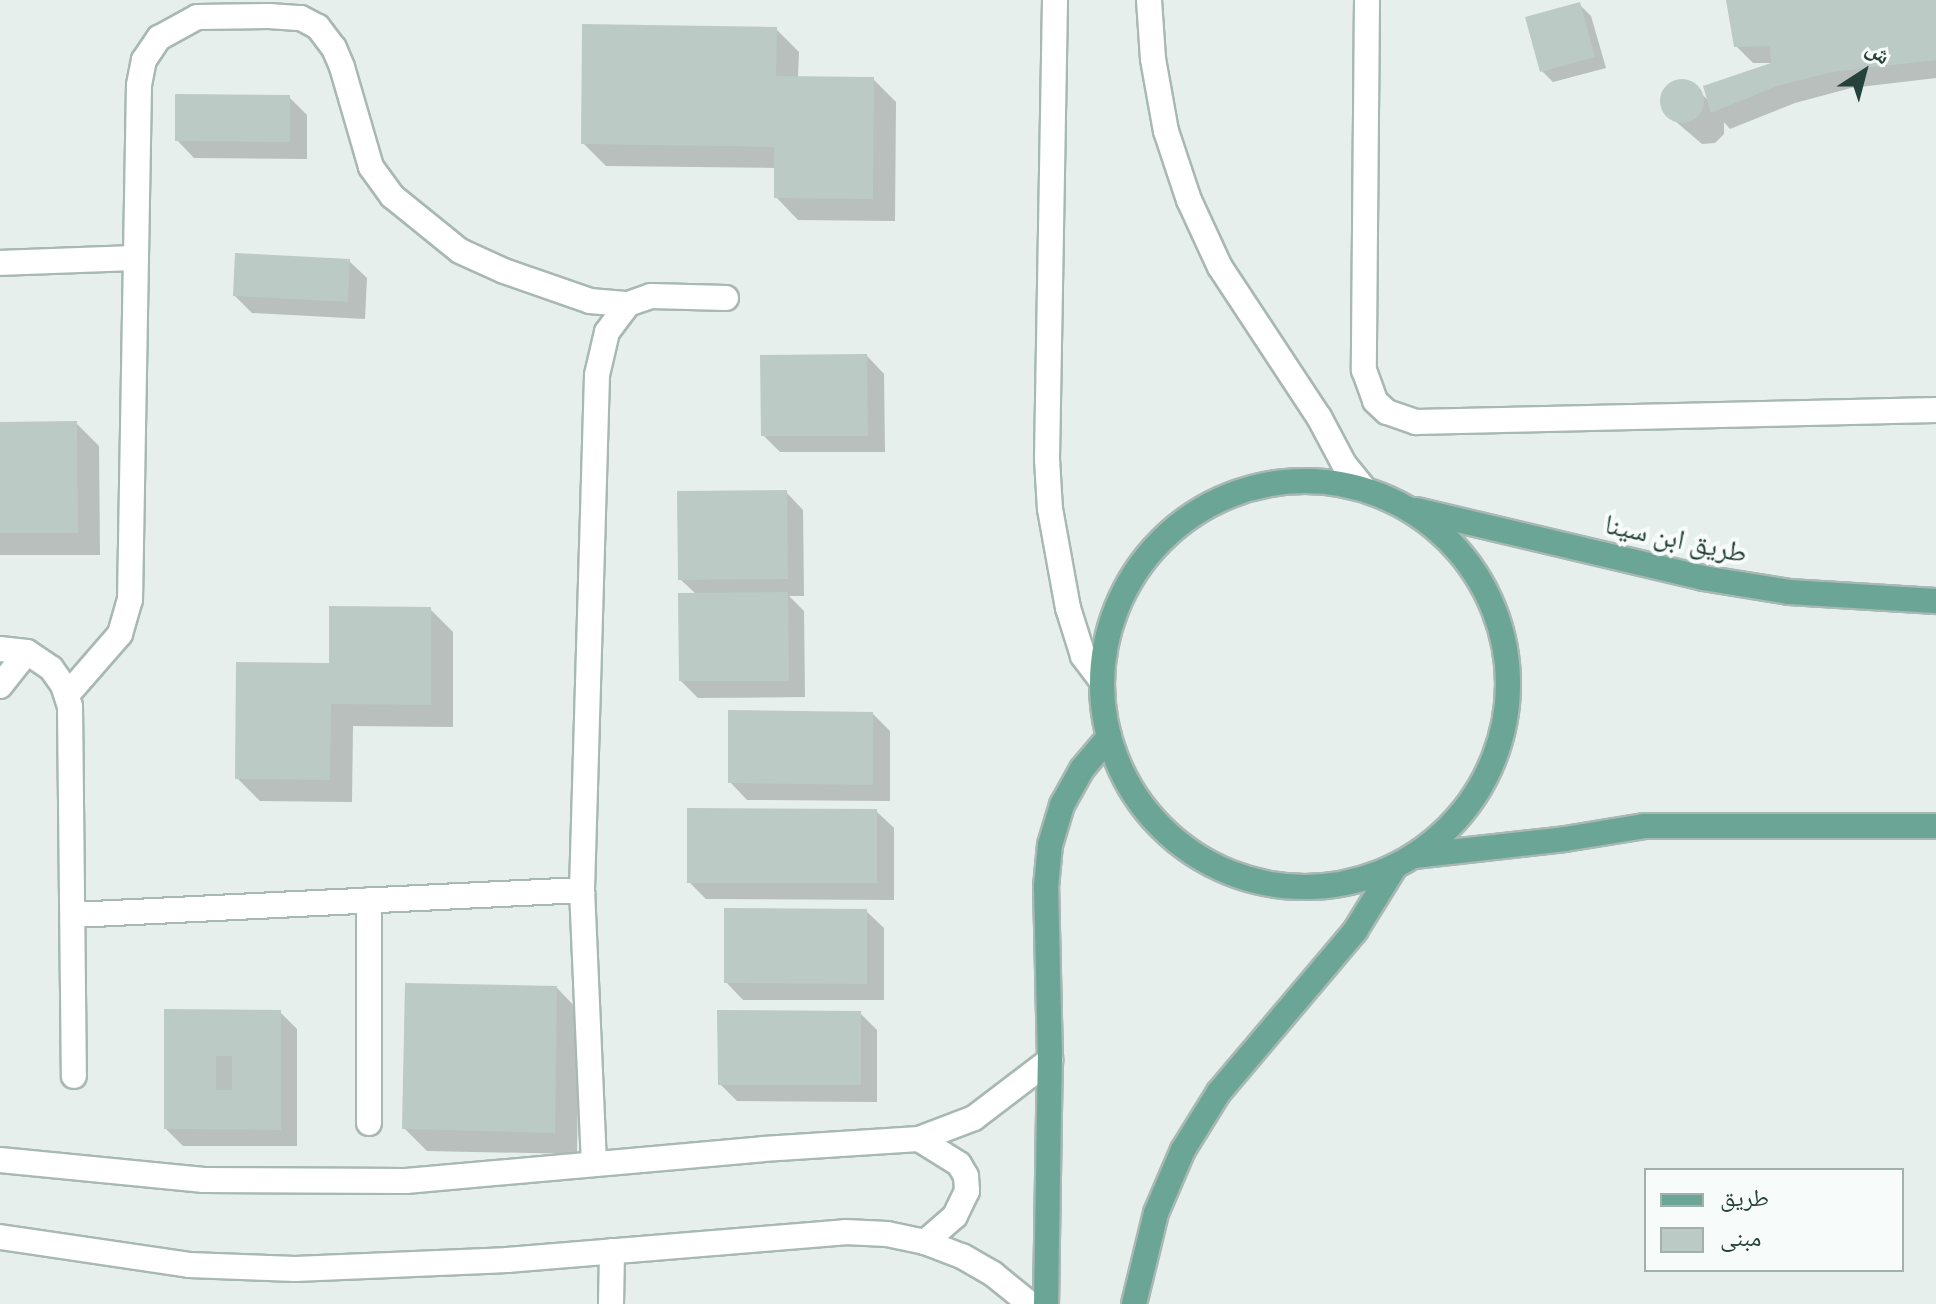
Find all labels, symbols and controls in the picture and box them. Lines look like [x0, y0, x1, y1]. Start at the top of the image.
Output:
north arrow [1824, 32, 1904, 112]
text: ش [1862, 35, 1895, 69]
street label: طريق ابن سينا [1602, 508, 1750, 570]
legend [1644, 1168, 1904, 1272]
text: طريق [1720, 1184, 1769, 1212]
text: مبنى [1720, 1224, 1761, 1252]

